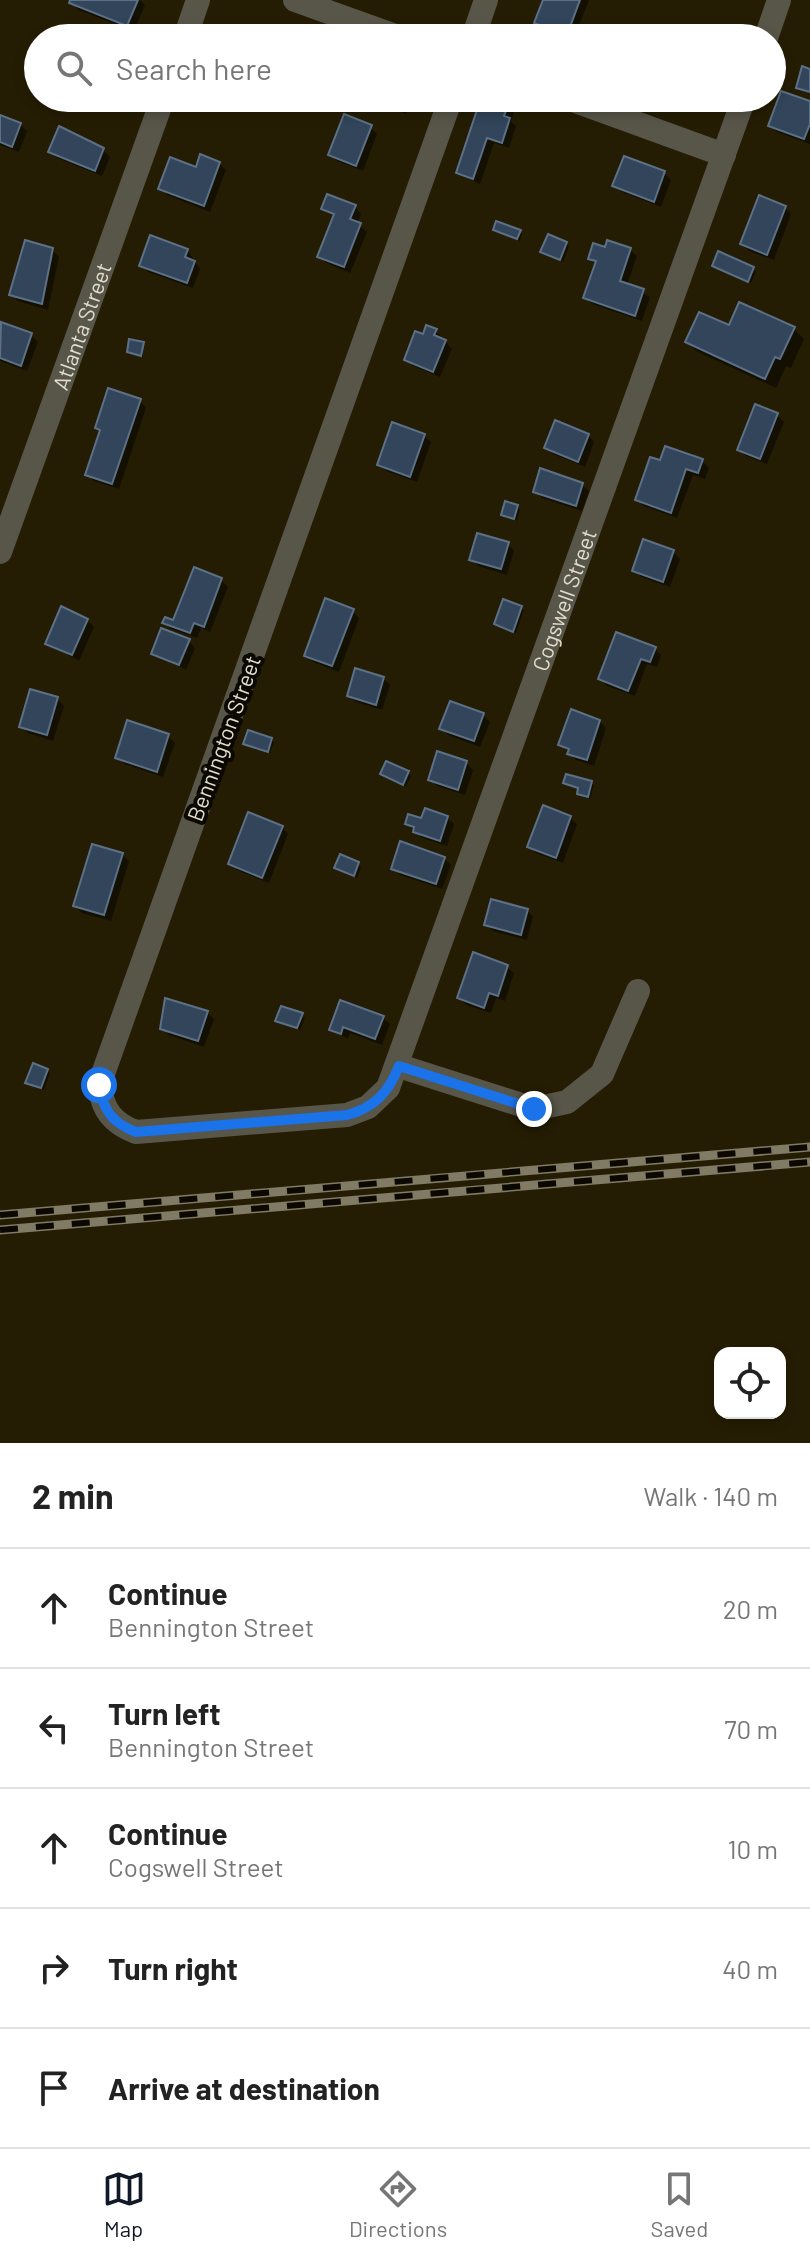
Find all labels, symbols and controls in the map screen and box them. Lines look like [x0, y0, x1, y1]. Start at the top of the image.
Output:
search box [24, 24, 786, 112]
icon: search [52, 46, 96, 90]
text: Search here [116, 50, 272, 86]
street label: Atlanta Street [46, 259, 116, 393]
street label: Cogswell Street [526, 525, 601, 674]
street label: Bennington Street [181, 652, 265, 824]
route start [81, 1067, 117, 1103]
route end [516, 1091, 552, 1127]
map controls [714, 1347, 786, 1419]
button: locate [714, 1347, 786, 1419]
text: 2 min [32, 1475, 114, 1516]
text: Walk · 140 m [643, 1480, 778, 1511]
text: Continue [108, 1575, 228, 1611]
icon: ahead [32, 1586, 76, 1630]
text: 20 m [723, 1593, 778, 1624]
text: Bennington Street [108, 1611, 314, 1642]
text: Turn left [108, 1695, 221, 1731]
icon: left [32, 1706, 76, 1750]
text: 70 m [724, 1713, 778, 1744]
text: Bennington Street [108, 1731, 314, 1762]
text: Continue [108, 1815, 228, 1851]
icon: ahead [32, 1826, 76, 1870]
text: 10 m [728, 1833, 778, 1864]
text: Cogswell Street [108, 1851, 284, 1882]
icon: right [32, 1946, 76, 1990]
text: Turn right [108, 1950, 238, 1986]
text: 40 m [722, 1953, 778, 1984]
icon: arrive [32, 2066, 76, 2110]
text: Arrive at destination [108, 2070, 380, 2106]
tab: Map [102, 2167, 146, 2241]
tab: Directions [349, 2167, 447, 2241]
tab: Saved [651, 2167, 708, 2241]

